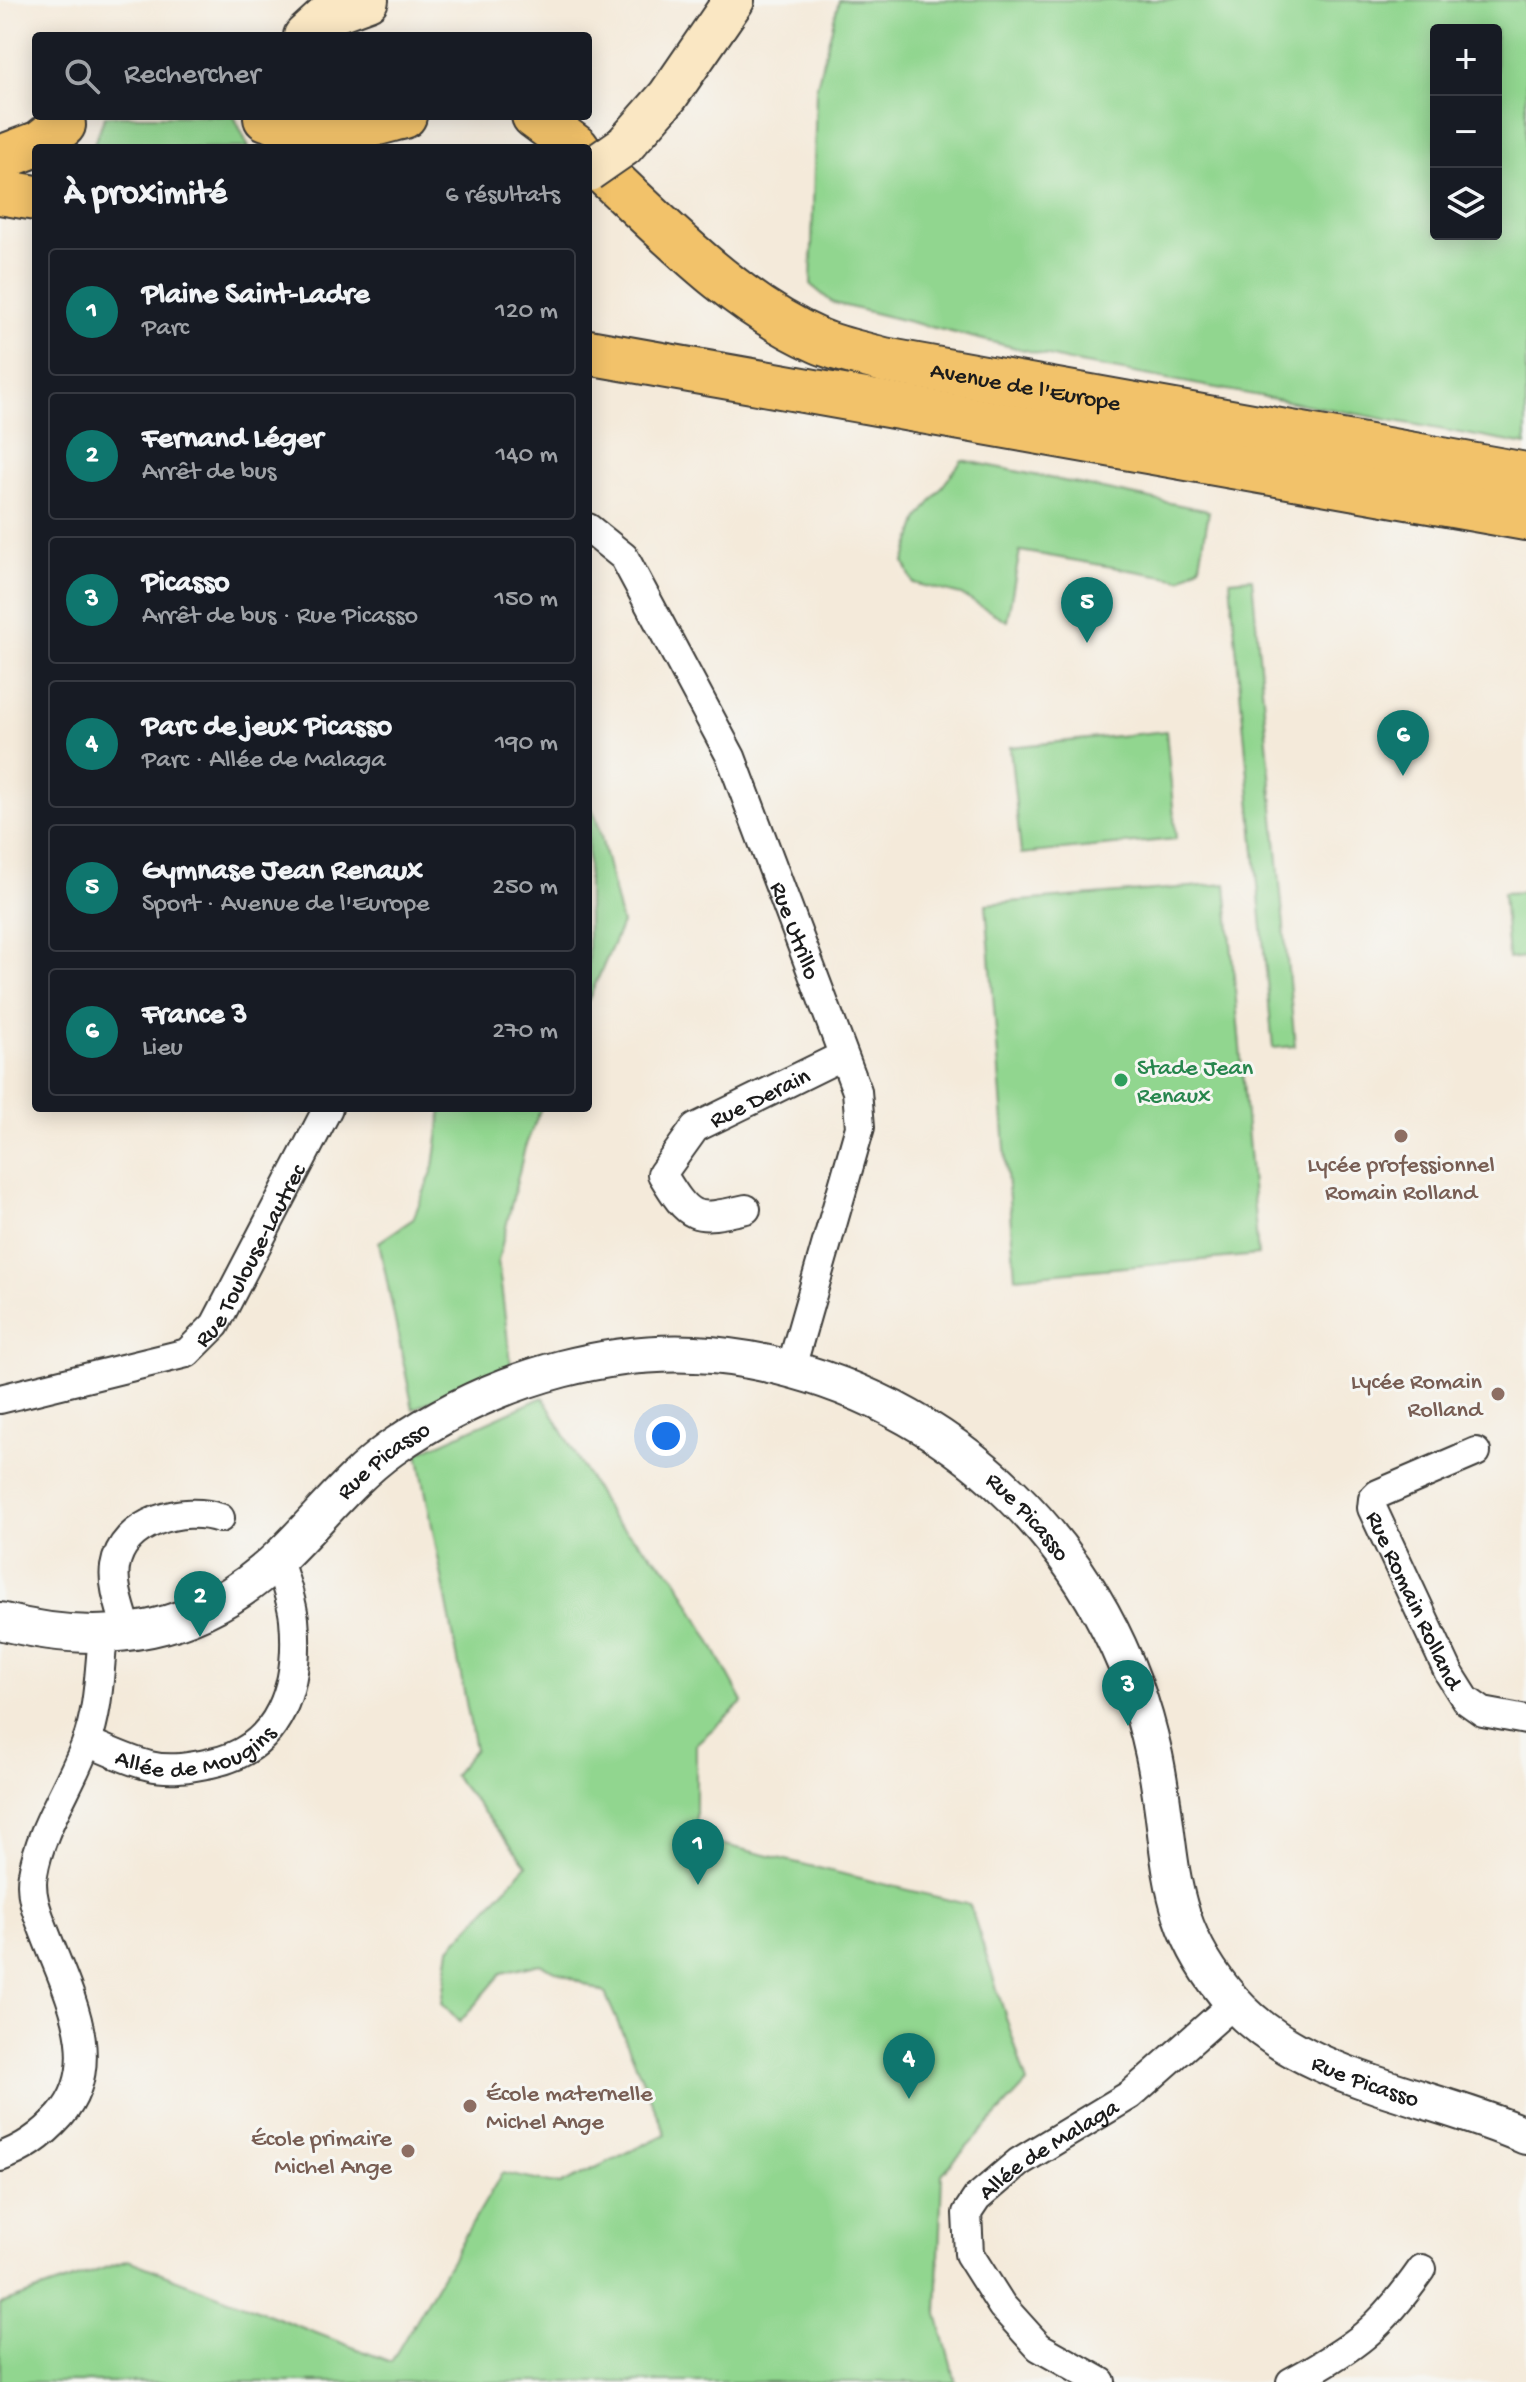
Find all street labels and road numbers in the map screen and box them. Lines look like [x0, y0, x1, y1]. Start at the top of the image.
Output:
street label: Avenue de l'Europe [928, 358, 1123, 420]
street label: Rue Utrillo [761, 878, 825, 984]
street label: Rue Derain [706, 1063, 816, 1137]
street label: Rue Toulouse-Lautrec [190, 1159, 315, 1355]
street label: Rue Picasso [332, 1416, 436, 1507]
street label: Rue Picasso [978, 1467, 1075, 1568]
street label: Rue Romain Rolland [1357, 1507, 1468, 1698]
street label: Allée de Mougins [110, 1720, 285, 1787]
street label: Rue Picasso [1306, 2050, 1422, 2116]
street label: Allée de Malaga [974, 2094, 1126, 2208]

